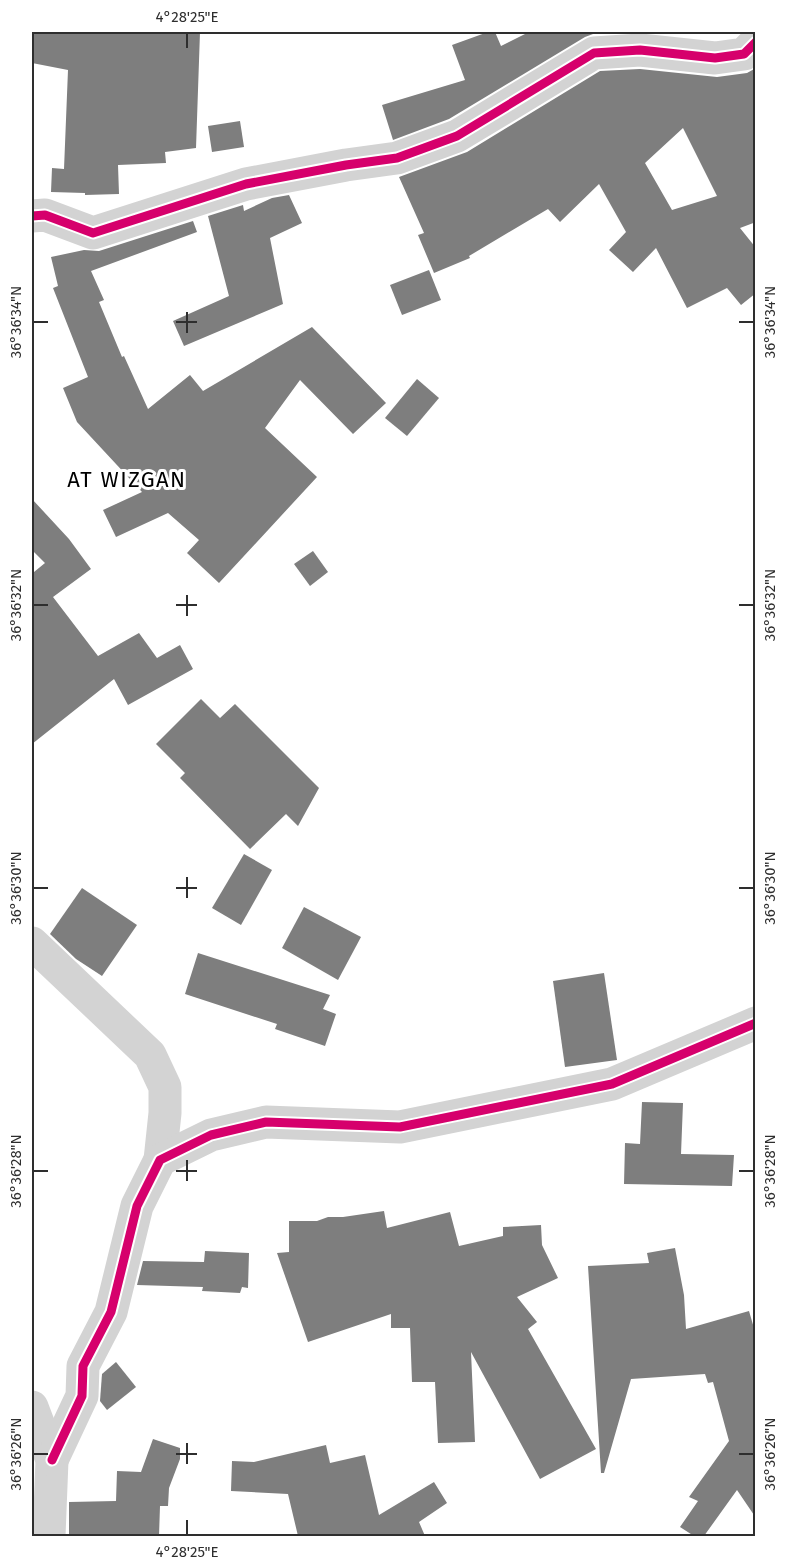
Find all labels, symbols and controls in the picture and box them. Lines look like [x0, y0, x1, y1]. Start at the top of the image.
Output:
text: 4°28'25"E [155, 8, 219, 26]
text: 36°36'34"N [7, 286, 25, 358]
text: 36°36'34"N [761, 286, 779, 358]
district label: AT WIZGAN [67, 466, 187, 493]
text: 36°36'32"N [7, 569, 25, 641]
text: 36°36'32"N [761, 569, 779, 641]
text: 36°36'30"N [7, 851, 25, 925]
text: 36°36'30"N [761, 851, 779, 925]
text: 36°36'28"N [7, 1134, 25, 1208]
text: 36°36'28"N [761, 1134, 779, 1208]
text: 36°36'26"N [7, 1418, 25, 1491]
text: 36°36'26"N [761, 1418, 779, 1491]
text: 4°28'25"E [155, 1543, 219, 1561]

